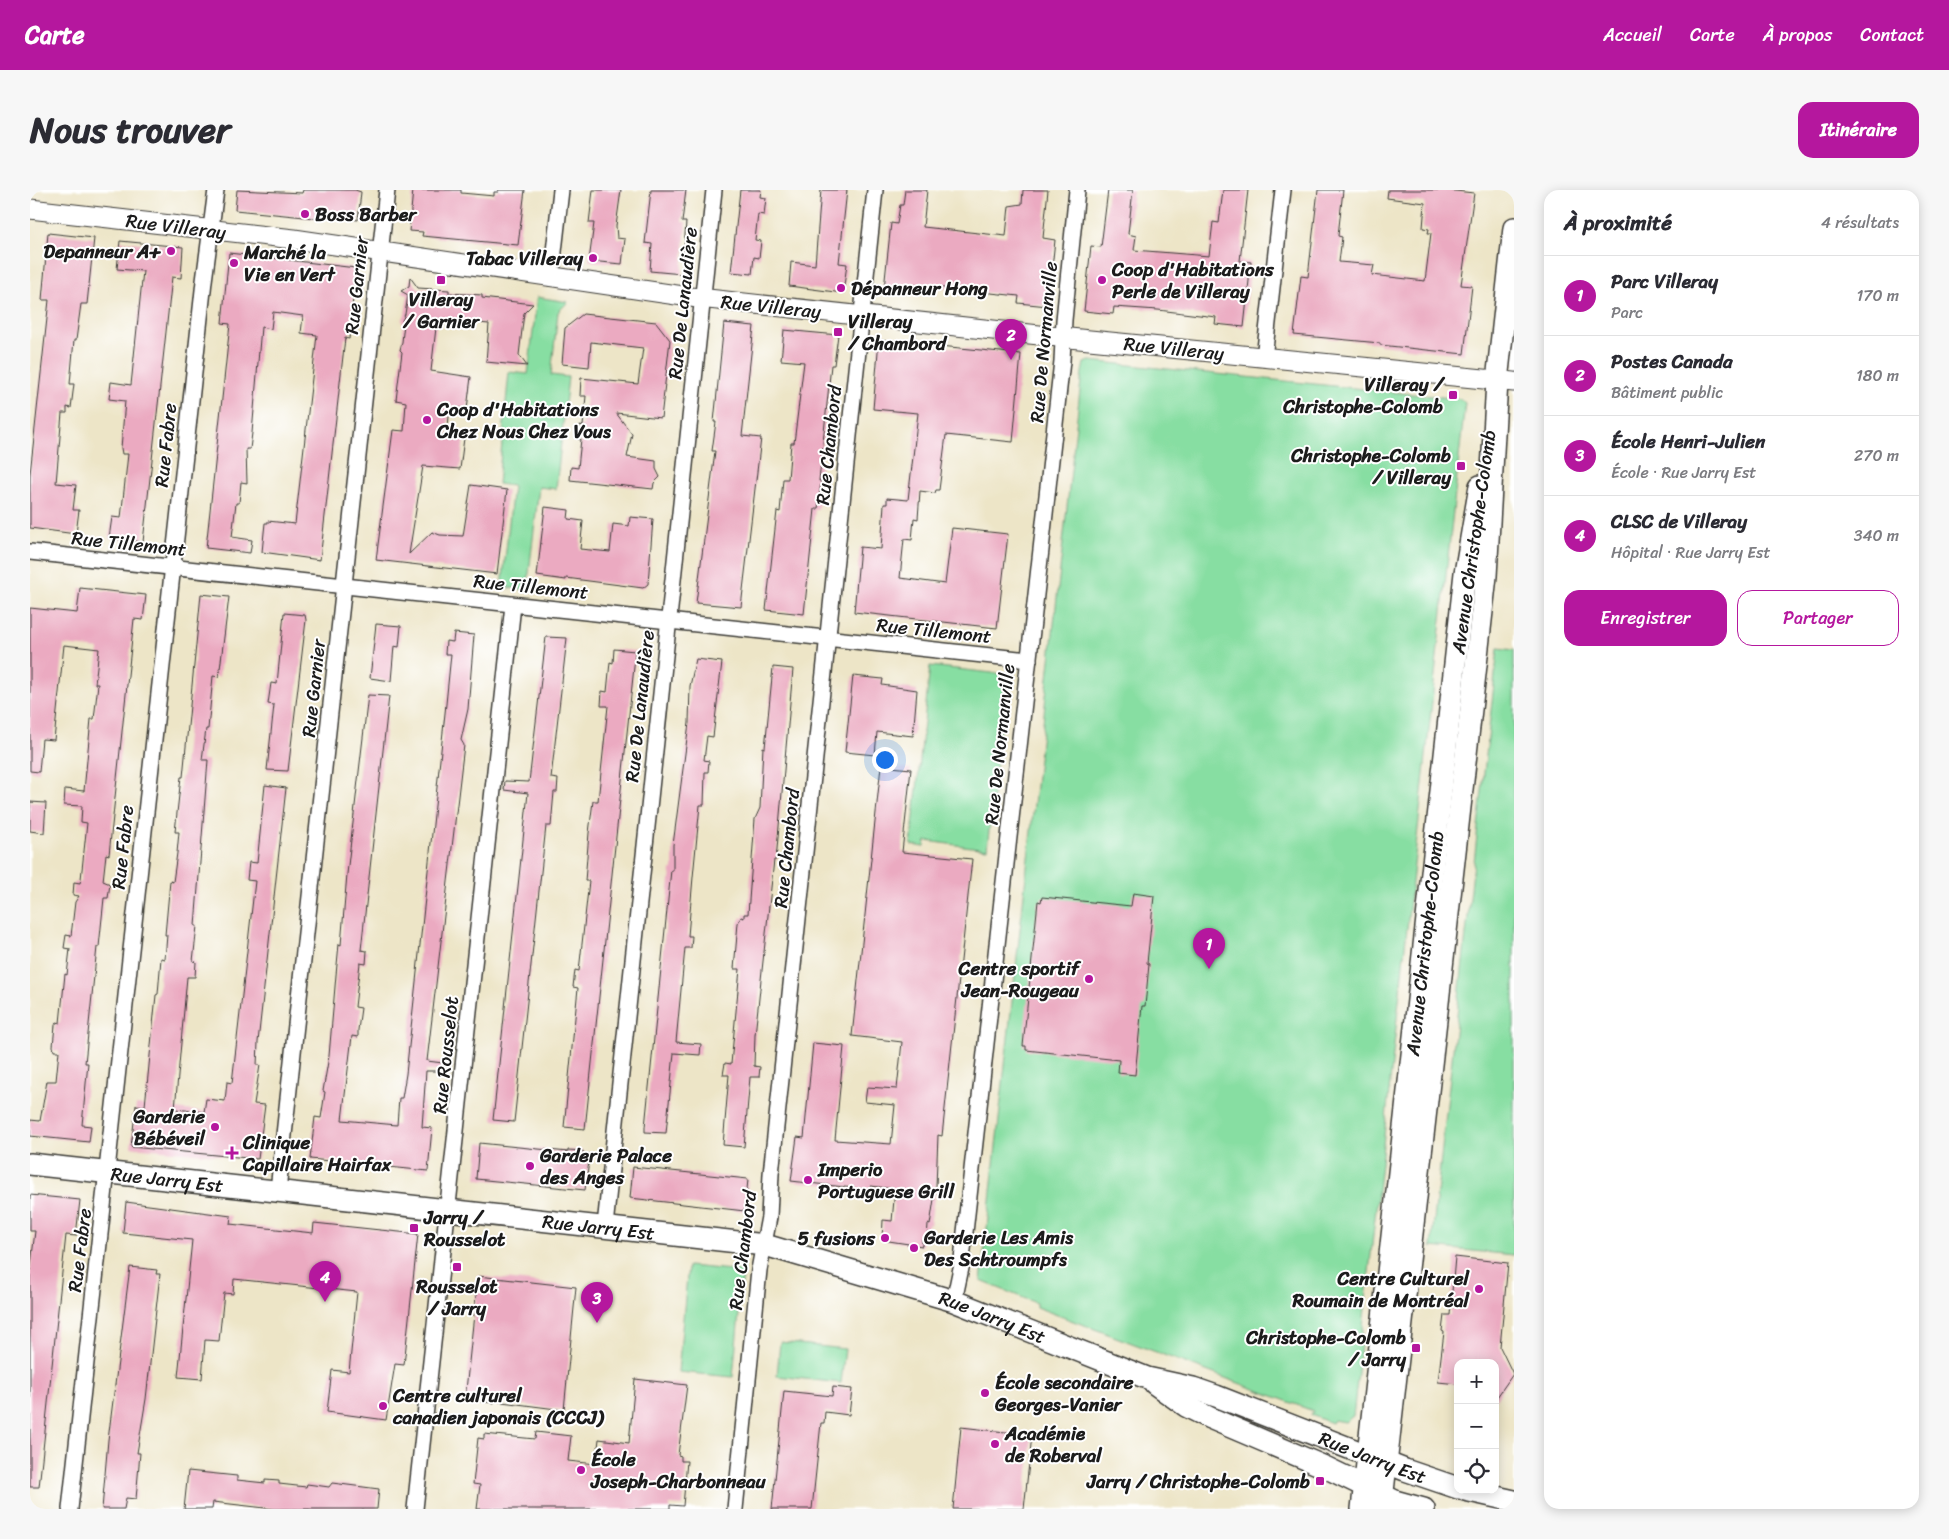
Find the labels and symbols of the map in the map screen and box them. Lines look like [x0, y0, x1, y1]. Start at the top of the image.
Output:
place label: Boss Barber [315, 198, 418, 231]
street label: Rue Villeray [124, 204, 228, 249]
marker: Boss Barber [299, 208, 311, 220]
street label: Rue De Lanaudière [658, 225, 707, 381]
street label: Rue Garnier [335, 233, 378, 336]
place label: Depanneur A+ [44, 235, 161, 268]
place label: Marché la Vie en Vert [243, 236, 336, 291]
place label: Tabac Villeray [466, 242, 584, 275]
marker: Depanneur A+ [165, 245, 177, 257]
marker: Tabac Villeray [587, 252, 599, 264]
place label: Coop d'Habitations Perle de Villeray [1111, 253, 1275, 308]
marker: Marché la Vie en Vert [228, 257, 240, 269]
street label: Rue De Normanville [1020, 260, 1067, 424]
place label: Dépanneur Hong [851, 272, 988, 305]
marker: Villeray / Garnier [435, 274, 447, 286]
marker: Coop d'Habitations Perle de Villeray [1096, 274, 1108, 286]
marker: Dépanneur Hong [835, 282, 847, 294]
place label: Villeray / Garnier [402, 283, 480, 338]
street label: Rue Villeray [719, 285, 823, 328]
place label: Villeray / Chambord [847, 305, 948, 360]
pin: 2 [995, 319, 1027, 360]
marker: Villeray / Chambord [832, 326, 844, 338]
street label: Rue Villeray [1122, 327, 1226, 370]
place label: Villeray / Christophe-Colomb [1282, 368, 1446, 423]
street label: Rue Chambord [806, 383, 851, 506]
marker: Villeray / Christophe-Colomb [1447, 389, 1459, 401]
place label: Coop d'Habitations Chez Nous Chez Vous [436, 393, 612, 448]
street label: Rue Fabre [145, 401, 186, 489]
marker: Coop d'Habitations Chez Nous Chez Vous [421, 414, 433, 426]
street label: Avenue Christophe-Colomb [1441, 428, 1506, 657]
place label: Christophe-Colomb / Villeray [1290, 439, 1452, 494]
marker: Christophe-Colomb / Villeray [1455, 460, 1467, 472]
street label: Rue Tillemont [70, 521, 188, 566]
street label: Rue Tillemont [472, 564, 590, 609]
street label: Rue Tillemont [875, 608, 993, 653]
street label: Rue De Lanaudière [615, 628, 664, 784]
street label: Rue Garnier [292, 636, 335, 739]
street label: Rue De Normanville [975, 662, 1024, 826]
your location [872, 747, 898, 773]
street label: Rue Chambord [764, 786, 809, 909]
street label: Rue Fabre [102, 803, 143, 891]
street label: Avenue Christophe-Colomb [1396, 829, 1453, 1059]
pin: 1 [1193, 928, 1225, 969]
place label: Centre sportif Jean-Rougeau [958, 952, 1082, 1007]
marker: Centre sportif Jean-Rougeau [1083, 973, 1095, 985]
street label: Rue Rousselot [423, 995, 468, 1115]
place label: Garderie Bébéveil [132, 1100, 206, 1155]
marker: Garderie Bébéveil [209, 1121, 221, 1133]
place label: Clinique Capillaire Hairfax [242, 1126, 392, 1181]
place label: Garderie Palace des Anges [539, 1139, 672, 1194]
marker: Clinique Capillaire Hairfax [225, 1146, 239, 1160]
place label: Imperio Portuguese Grill [817, 1153, 956, 1208]
street label: Rue Jarry Est [109, 1157, 225, 1202]
marker: Garderie Palace des Anges [524, 1160, 536, 1172]
marker: Imperio Portuguese Grill [802, 1174, 814, 1186]
street label: Rue Chambord [719, 1188, 766, 1312]
place label: Jarry / Rousselot [423, 1201, 506, 1256]
street label: Rue Jarry Est [541, 1205, 656, 1250]
street label: Rue Fabre [58, 1206, 101, 1294]
place label: Garderie Les Amis Des Schtroumpfs [923, 1221, 1074, 1276]
marker: Jarry / Rousselot [408, 1222, 420, 1234]
place label: 5 fusions [797, 1222, 876, 1255]
marker: 5 fusions [879, 1232, 891, 1244]
marker: Garderie Les Amis Des Schtroumpfs [908, 1242, 920, 1254]
pin: 4 [309, 1261, 341, 1302]
marker: Rousselot / Jarry [451, 1261, 463, 1273]
place label: Centre Culturel Roumain de Montréal [1291, 1262, 1471, 1317]
place label: Rousselot / Jarry [415, 1270, 498, 1325]
street label: Rue Jarry Est [935, 1281, 1051, 1353]
pin: 3 [581, 1282, 613, 1323]
marker: Centre Culturel Roumain de Montréal [1473, 1283, 1485, 1295]
place label: Christophe-Colomb / Jarry [1245, 1321, 1407, 1376]
marker: Christophe-Colomb / Jarry [1410, 1342, 1422, 1354]
place label: École secondaire Georges-Vanier [994, 1366, 1134, 1421]
place label: Centre culturel canadien japonais (CCCJ) [392, 1379, 605, 1434]
marker: École secondaire Georges-Vanier [979, 1387, 991, 1399]
marker: Centre culturel canadien japonais (CCCJ) [377, 1400, 389, 1412]
place label: Académie de Roberval [1004, 1417, 1103, 1472]
street label: Rue Jarry Est [1314, 1422, 1431, 1493]
marker: Académie de Roberval [989, 1438, 1001, 1450]
place label: École Joseph-Charbonneau [590, 1443, 767, 1498]
marker: École Joseph-Charbonneau [575, 1464, 587, 1476]
place label: Jarry / Christophe-Colomb [1086, 1465, 1310, 1498]
marker: Jarry / Christophe-Colomb [1314, 1475, 1326, 1487]

